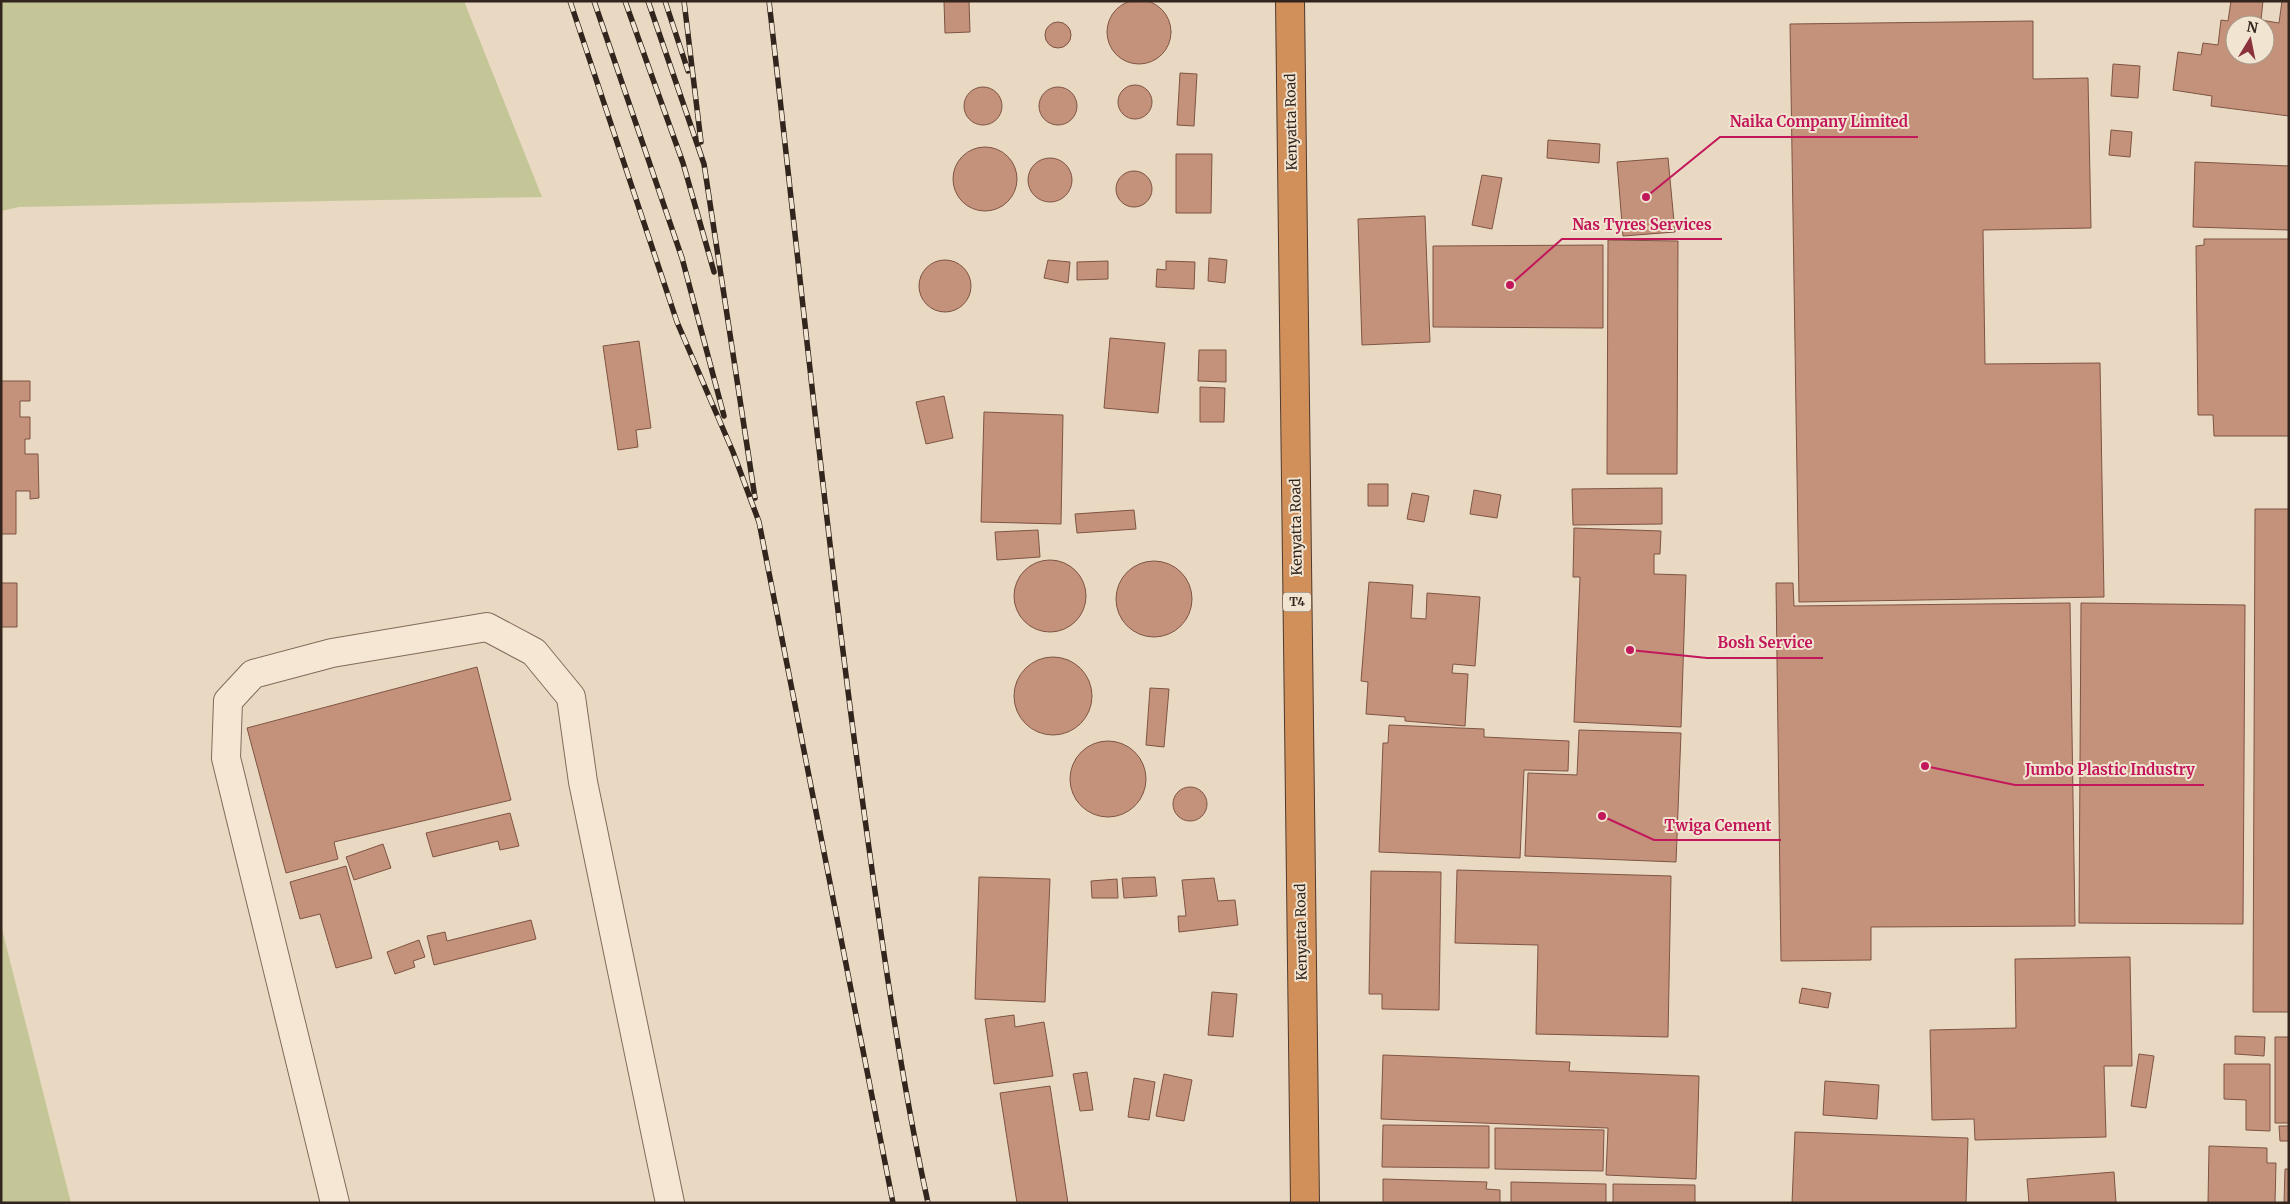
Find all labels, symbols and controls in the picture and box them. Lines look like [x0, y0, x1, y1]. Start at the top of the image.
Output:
north arrow [2225, 15, 2275, 65]
text: N [2245, 17, 2259, 37]
street label: Kenyatta Road [1281, 73, 1301, 171]
callout: Naika Company Limited [1720, 107, 1918, 137]
text: Naika Company Limited [1730, 112, 1908, 131]
callout: Nas Tyres Services [1562, 209, 1722, 239]
text: Nas Tyres Services [1572, 215, 1712, 234]
street label: Kenyatta Road [1286, 478, 1306, 576]
road number: T4 [1283, 592, 1311, 612]
callout: Bosh Service [1707, 628, 1823, 658]
text: Bosh Service [1717, 633, 1813, 652]
callout: Jumbo Plastic Industry [2015, 755, 2204, 785]
text: Jumbo Plastic Industry [2024, 760, 2195, 779]
callout: Twiga Cement [1654, 810, 1781, 840]
text: Twiga Cement [1664, 816, 1772, 835]
street label: Kenyatta Road [1291, 883, 1311, 981]

